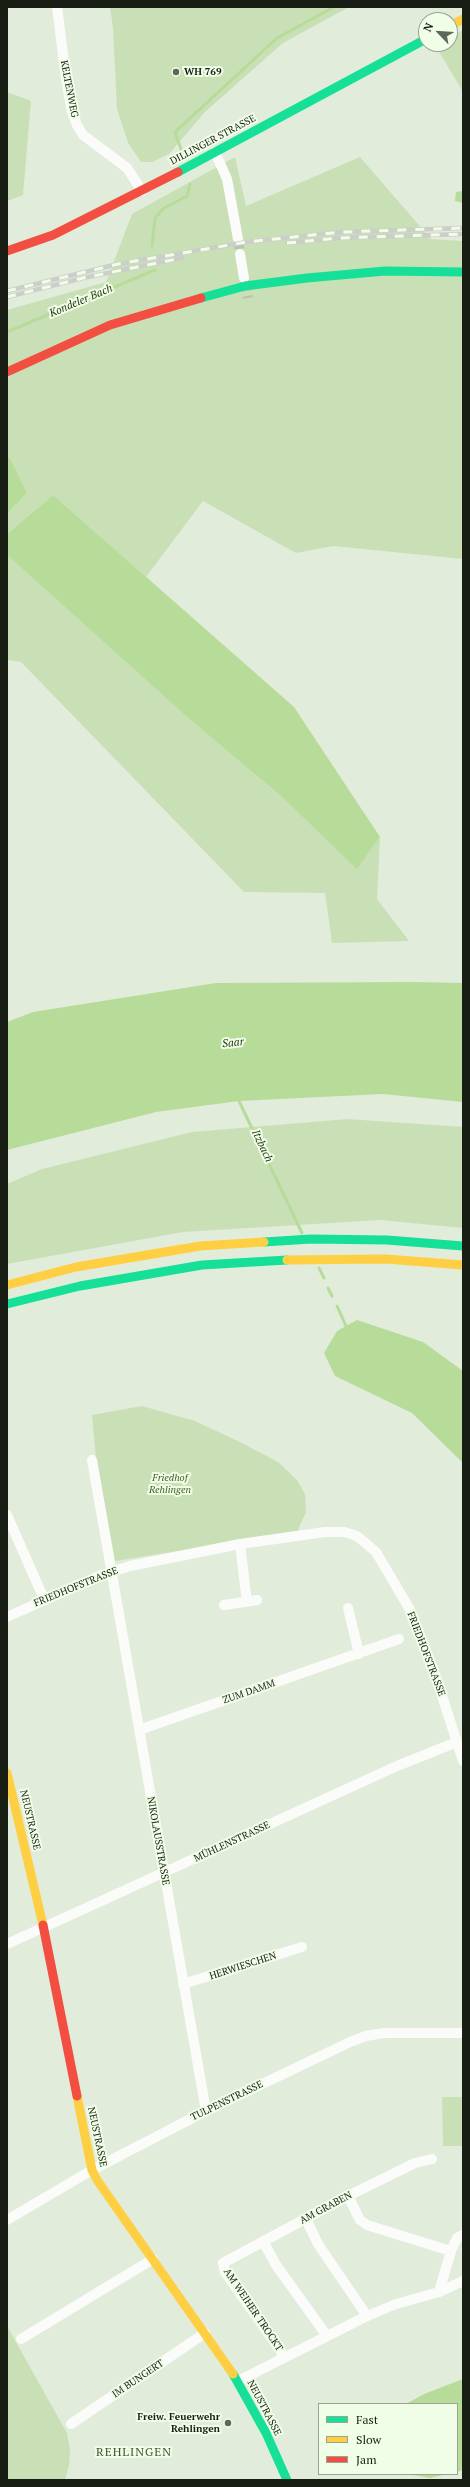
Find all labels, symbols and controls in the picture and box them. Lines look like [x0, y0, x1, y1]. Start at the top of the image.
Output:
north arrow [418, 12, 458, 52]
text: N [420, 21, 436, 34]
street label: KELTENWEG [58, 59, 80, 119]
place label: WH 769 [184, 66, 222, 78]
marker: WH 769 [171, 67, 181, 77]
street label: DILLINGER STRASSE [168, 112, 258, 168]
water label: Kondeler Bach [47, 282, 115, 320]
water label: Saar [221, 1035, 245, 1051]
water label: Itzbach [249, 1128, 275, 1164]
park label: Friedhof Rehlingen [149, 1472, 191, 1496]
street label: FRIEDHOFSTRASSE [32, 1565, 120, 1609]
street label: FRIEDHOFSTRASSE [404, 1610, 448, 1698]
street label: ZUM DAMM [221, 1677, 277, 1707]
street label: NEUSTRASSE [17, 1789, 43, 1851]
street label: NIKOLAUSSTRASSE [144, 1796, 172, 1886]
street label: MÜHLENSTRASSE [192, 1819, 272, 1865]
street label: HERWIESCHEN [208, 1950, 278, 1982]
street label: TULPENSTRASSE [189, 2078, 265, 2124]
street label: NEUSTRASSE [85, 2106, 109, 2168]
street label: AM GRABEN [298, 2189, 354, 2227]
street label: AM WEIHER TROCKT [221, 2266, 285, 2354]
street label: IM BUNGERT [110, 2357, 166, 2401]
street label: NEUSTRASSE [244, 2378, 284, 2438]
legend [318, 2403, 458, 2475]
place label: Freiw. Feuerwehr Rehlingen [137, 2411, 220, 2434]
text: Fast [356, 2412, 378, 2427]
marker: Freiw. Feuerwehr Rehlingen [223, 2418, 233, 2428]
text: Slow [356, 2432, 381, 2447]
district label: REHLINGEN [96, 2446, 172, 2460]
text: Jam [356, 2452, 377, 2467]

